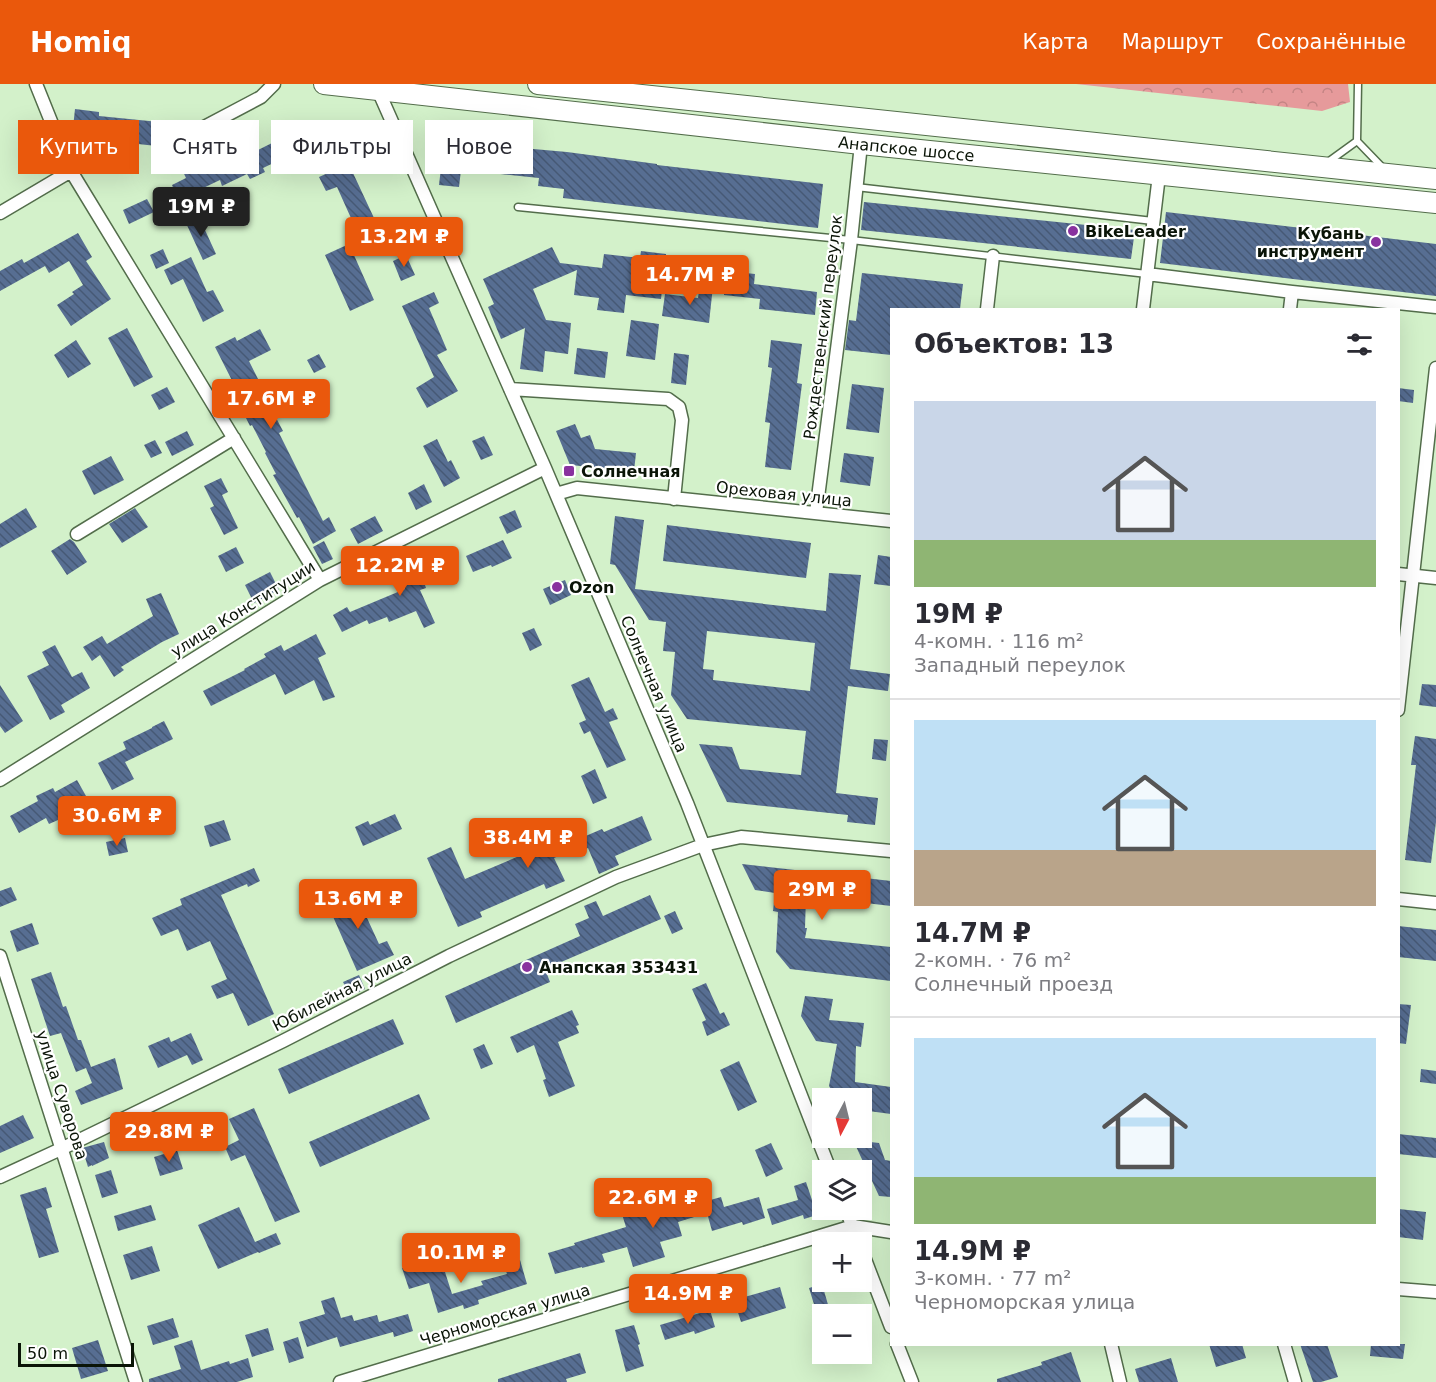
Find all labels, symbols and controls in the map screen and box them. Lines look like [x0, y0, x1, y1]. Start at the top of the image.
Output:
text: Homiq [30, 26, 132, 59]
text: Карта [1023, 30, 1089, 54]
text: Маршрут [1122, 30, 1223, 54]
text: Сохранённые [1256, 30, 1406, 54]
chip: Купить [18, 120, 139, 174]
chip: Снять [151, 120, 259, 174]
chip: Фильтры [271, 120, 413, 174]
chip: Новое [425, 120, 533, 174]
street label: Анапское шоссе [837, 132, 975, 165]
pin: 19M ₽ [159, 187, 243, 238]
text: 19M ₽ [167, 194, 235, 218]
street label: Рождественский переулок [800, 213, 846, 441]
pin: 13.2M ₽ [349, 217, 459, 268]
place label: BikeLeader [1085, 222, 1186, 241]
text: 13.2M ₽ [359, 224, 449, 248]
marker: BikeLeader [1066, 224, 1080, 238]
place label: Кубань инструмент [1257, 224, 1365, 261]
marker: Кубань инструмент [1369, 235, 1383, 249]
pin: 14.7M ₽ [635, 255, 745, 306]
text: 14.7M ₽ [645, 262, 735, 286]
icon: filters [1343, 328, 1376, 361]
text: Объектов: 13 [914, 329, 1114, 359]
pin: 17.6M ₽ [216, 379, 326, 430]
text: 17.6M ₽ [226, 386, 316, 410]
icon: home [1091, 440, 1199, 548]
place label: Солнечная [581, 462, 680, 481]
marker: Солнечная [562, 464, 576, 478]
street label: Ореховая улица [715, 477, 853, 511]
pin: 12.2M ₽ [345, 546, 455, 597]
text: 12.2M ₽ [355, 553, 445, 577]
street label: улица Конституции [167, 557, 319, 661]
place label: Ozon [569, 578, 614, 597]
marker: Ozon [550, 580, 564, 594]
text: 19M ₽ [914, 599, 1003, 629]
street label: Солнечная улица [617, 613, 691, 755]
text: 4-комн. · 116 m² [914, 629, 1084, 653]
text: Западный переулок [914, 653, 1126, 677]
icon: home [1091, 759, 1199, 867]
pin: 30.6M ₽ [62, 796, 172, 847]
text: 30.6M ₽ [72, 803, 162, 827]
pin: 38.4M ₽ [473, 818, 583, 869]
text: 38.4M ₽ [483, 825, 573, 849]
pin: 29M ₽ [780, 870, 864, 921]
text: 29M ₽ [788, 877, 856, 901]
pin: 13.6M ₽ [303, 879, 413, 930]
text: 13.6M ₽ [313, 886, 403, 910]
text: 14.7M ₽ [914, 918, 1031, 948]
text: 2-комн. · 76 m² [914, 948, 1071, 972]
street label: Юбилейная улица [269, 949, 415, 1035]
place label: Анапская 353431 [539, 958, 698, 977]
marker: Анапская 353431 [520, 960, 534, 974]
text: Солнечный проезд [914, 972, 1113, 996]
street label: улица Суворова [32, 1028, 92, 1162]
icon: home [1091, 1077, 1199, 1185]
north arrow [812, 1088, 872, 1148]
map controls [812, 1088, 872, 1364]
pin: 29.8M ₽ [114, 1112, 224, 1163]
text: 29.8M ₽ [124, 1119, 214, 1143]
button: layers [812, 1160, 872, 1220]
pin: 22.6M ₽ [598, 1178, 708, 1229]
text: 22.6M ₽ [608, 1185, 698, 1209]
button: + [812, 1232, 872, 1292]
pin: 10.1M ₽ [406, 1233, 516, 1284]
text: 14.9M ₽ [914, 1236, 1031, 1266]
text: 10.1M ₽ [416, 1240, 506, 1264]
text: 3-комн. · 77 m² [914, 1266, 1071, 1290]
pin: 14.9M ₽ [633, 1274, 743, 1325]
street label: Черноморская улица [418, 1280, 592, 1350]
text: 14.9M ₽ [643, 1281, 733, 1305]
text: Черноморская улица [914, 1290, 1135, 1314]
button: − [812, 1304, 872, 1364]
scale bar [18, 1340, 134, 1368]
text: 50 m [27, 1344, 68, 1363]

